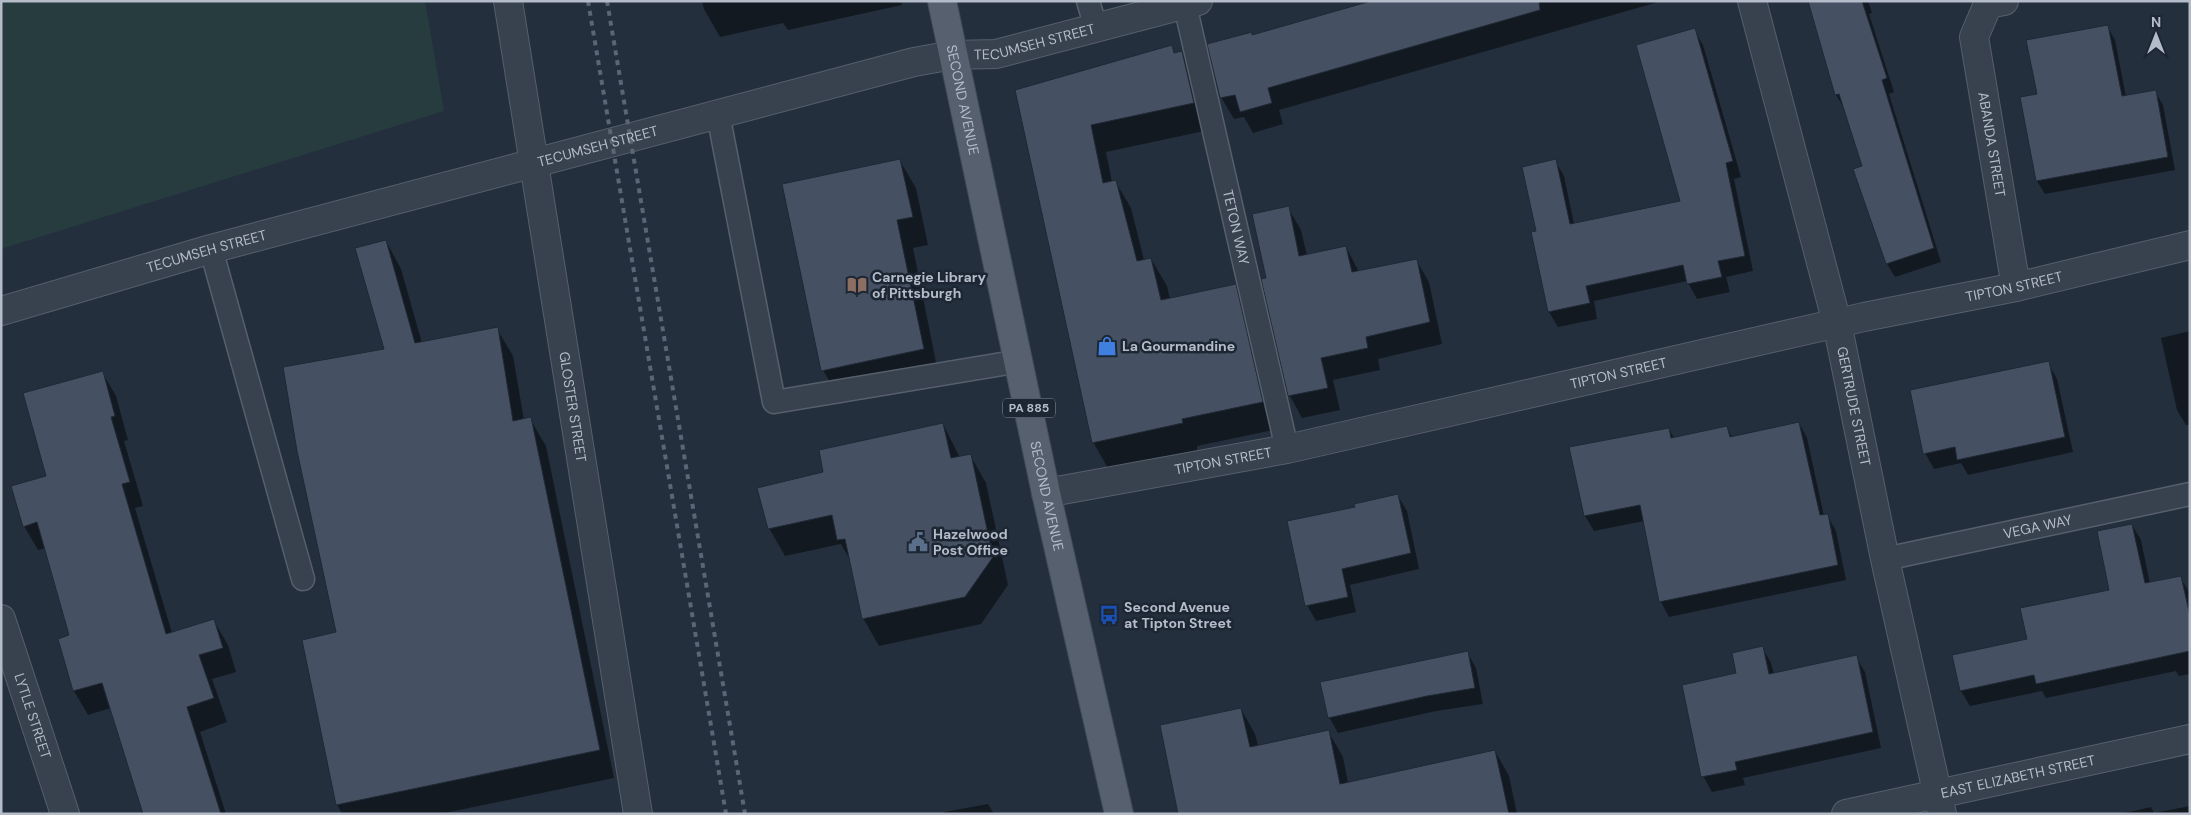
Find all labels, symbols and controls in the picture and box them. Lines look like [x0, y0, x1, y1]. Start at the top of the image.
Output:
north arrow [2131, 10, 2181, 60]
text: N [2151, 13, 2161, 31]
street label: TECUMSEH STREET [974, 19, 1097, 64]
street label: SECOND AVENUE [942, 43, 983, 157]
street label: ABANDA STREET [1974, 90, 2010, 198]
street label: TECUMSEH STREET [535, 122, 660, 171]
street label: TETON WAY [1219, 188, 1253, 266]
street label: TECUMSEH STREET [144, 226, 269, 277]
street label: TIPTON STREET [1964, 267, 2064, 306]
place label: Carnegie Library of Pittsburgh [872, 268, 987, 302]
library icon: Carnegie Library of Pittsburgh [846, 274, 868, 296]
shop icon: La Gourmandine [1096, 335, 1118, 357]
place label: La Gourmandine [1122, 337, 1235, 355]
street label: GERTRUDE STREET [1833, 345, 1875, 468]
street label: GLOSTER STREET [555, 350, 591, 463]
street label: TIPTON STREET [1568, 353, 1669, 393]
road number: PA 885 [1003, 398, 1055, 418]
street label: SECOND AVENUE [1026, 439, 1068, 553]
street label: TIPTON STREET [1173, 443, 1273, 478]
street label: VEGA WAY [2001, 510, 2074, 543]
place label: Hazelwood Post Office [933, 525, 1008, 559]
public building icon: Hazelwood Post Office [907, 531, 929, 553]
place label: Second Avenue at Tipton Street [1124, 598, 1232, 632]
bus stop icon: Second Avenue at Tipton Street [1098, 604, 1120, 626]
street label: LYTLE STREET [10, 671, 55, 761]
street label: EAST ELIZABETH STREET [1939, 751, 2097, 802]

